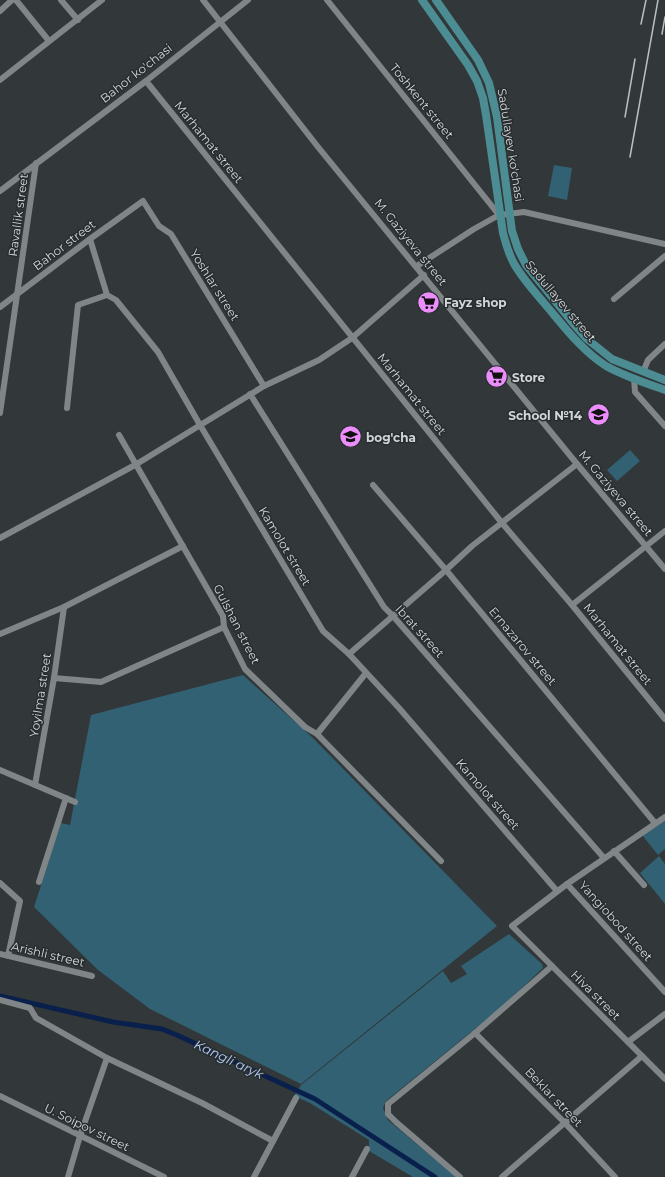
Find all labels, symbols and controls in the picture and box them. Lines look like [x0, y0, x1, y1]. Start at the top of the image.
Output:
street label: Bahor ko'chasi [97, 40, 175, 106]
street label: Toshkent street [387, 60, 457, 142]
street label: Sadullayev ko'chasi [495, 87, 527, 203]
street label: Marhamat street [171, 98, 247, 186]
street label: Ravallik street [5, 172, 31, 257]
street label: M. Gaziyeva street [371, 196, 451, 289]
street label: Bahor street [30, 217, 98, 273]
street label: Yoshlar street [187, 247, 243, 324]
street label: Sadullayev street [523, 257, 600, 345]
supermarket icon: Fayz shop [416, 289, 442, 315]
place label: Fayz shop [444, 295, 507, 310]
street label: Marhamat street [374, 350, 450, 438]
supermarket icon: Store [483, 364, 509, 390]
place label: Store [512, 370, 546, 385]
school or university icon: School №14 [585, 402, 611, 428]
place label: School №14 [508, 408, 583, 423]
school or university icon: bog'cha [338, 424, 364, 450]
place label: bog'cha [366, 430, 416, 445]
street label: M. Gaziyeva street [576, 447, 656, 539]
street label: Kamolot street [256, 504, 314, 588]
street label: Gulshan street [210, 582, 264, 667]
street label: Marhamat street [580, 600, 656, 688]
street label: Ibrat street [392, 601, 448, 661]
street label: Ernazarov street [486, 604, 560, 688]
street label: Yoyilma street [26, 652, 54, 738]
street label: Kamolot street [453, 755, 523, 833]
street label: Yangiobod street [576, 878, 656, 964]
street label: Arishli street [10, 938, 86, 970]
street label: Hiva street [568, 967, 624, 1023]
water label: Kangli aryk [192, 1036, 267, 1083]
street label: Beklar street [522, 1064, 586, 1130]
street label: U. Soipov street [42, 1100, 132, 1154]

